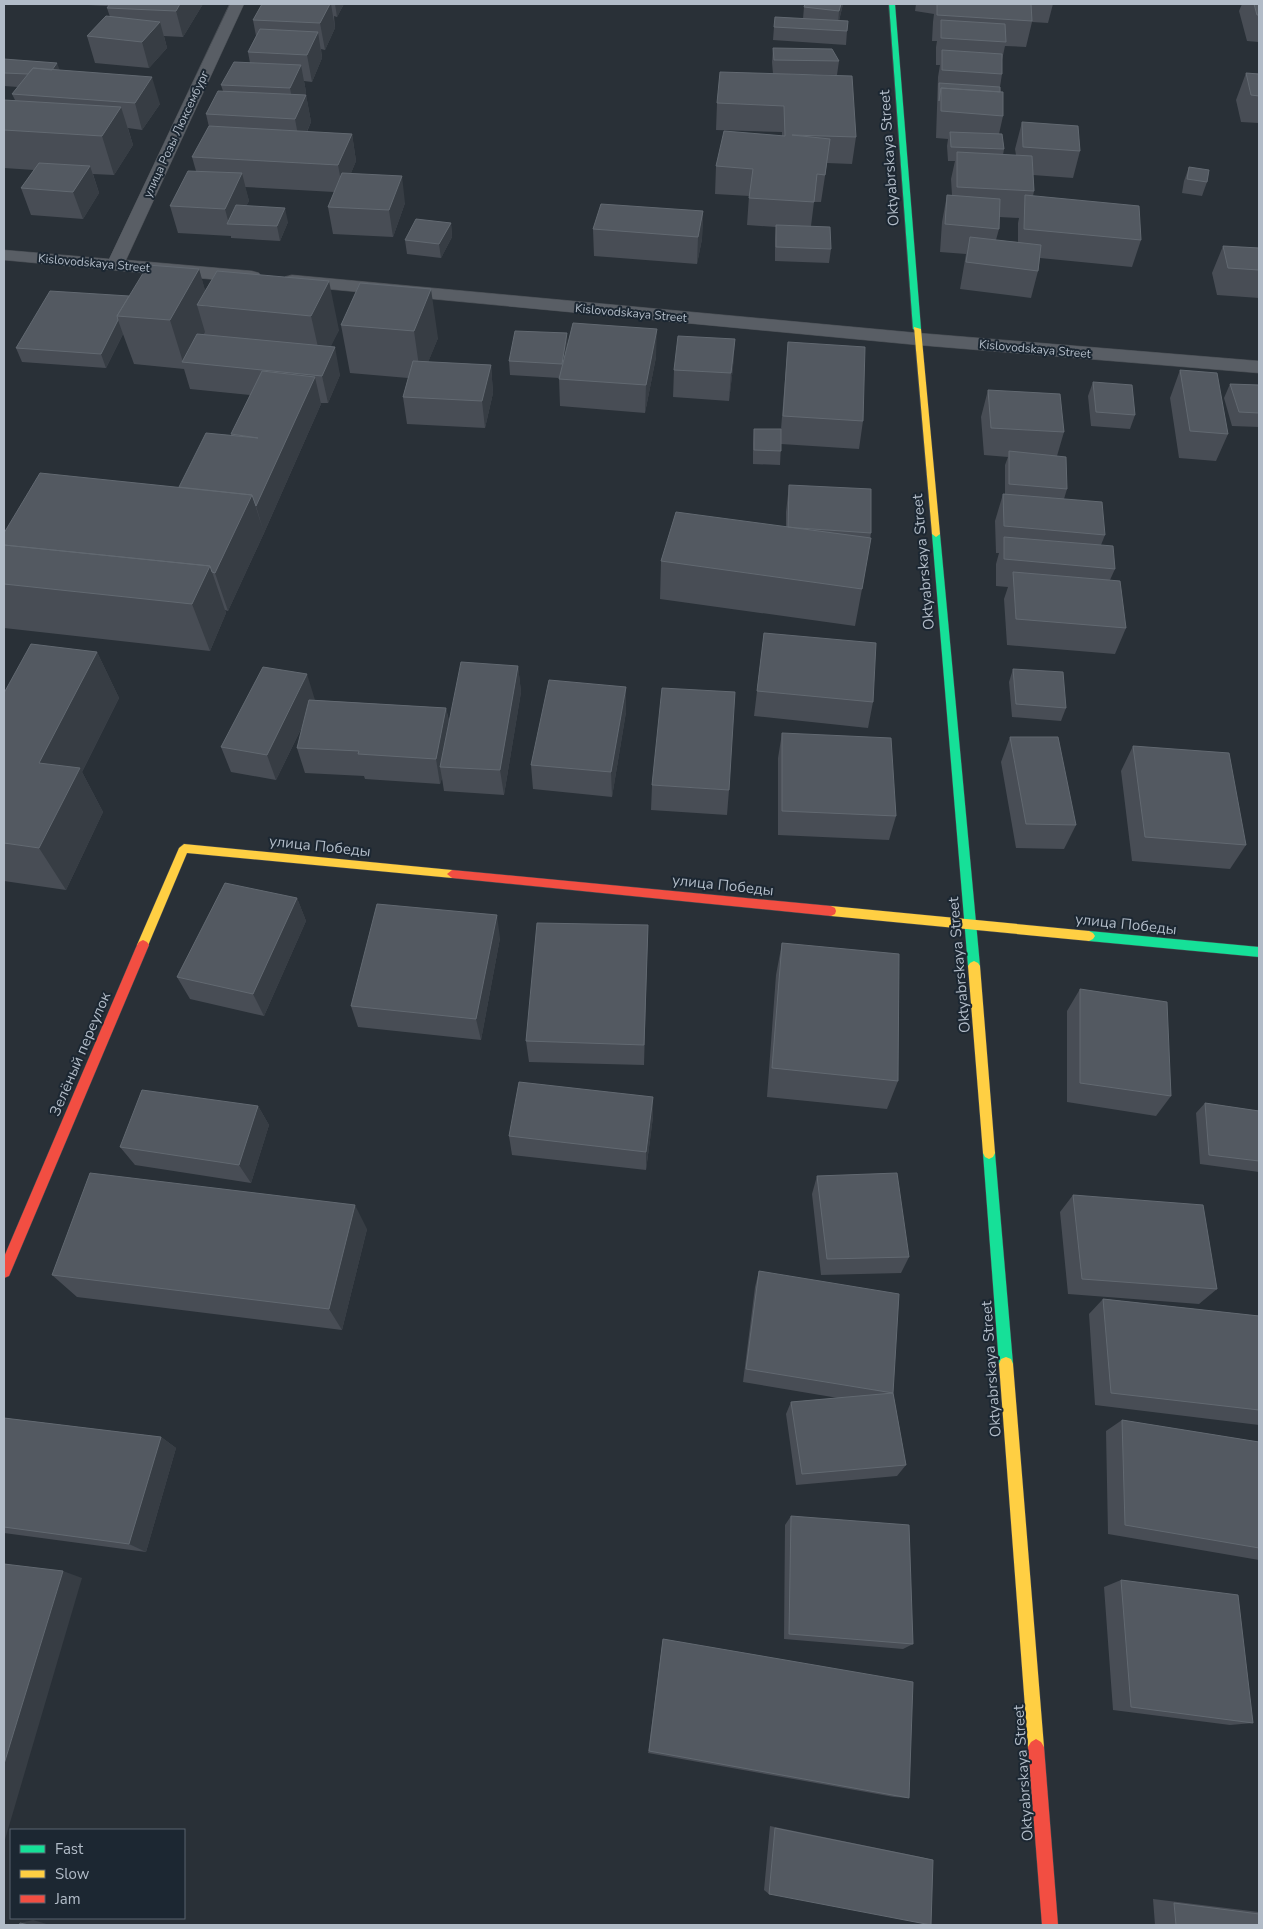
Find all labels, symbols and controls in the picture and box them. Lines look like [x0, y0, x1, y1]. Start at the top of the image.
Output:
street label: улица Розы Люксембург [139, 67, 213, 200]
street label: Oktyabrskaya Street [874, 88, 904, 227]
street label: Kislovodskaya Street [37, 250, 151, 276]
street label: Kislovodskaya Street [574, 300, 688, 326]
street label: Kislovodskaya Street [978, 336, 1092, 362]
street label: Oktyabrskaya Street [907, 492, 939, 631]
street label: улица Победы [268, 831, 372, 861]
street label: улица Победы [671, 870, 775, 900]
street label: Oktyabrskaya Street [943, 895, 975, 1034]
street label: улица Победы [1074, 909, 1178, 939]
street label: Зелёный переулок [45, 989, 115, 1119]
street label: Oktyabrskaya Street [976, 1299, 1006, 1438]
street label: Oktyabrskaya Street [1008, 1703, 1038, 1842]
legend [10, 1829, 185, 1919]
text: Fast [55, 1839, 84, 1859]
text: Slow [55, 1864, 90, 1884]
text: Jam [54, 1889, 81, 1909]

